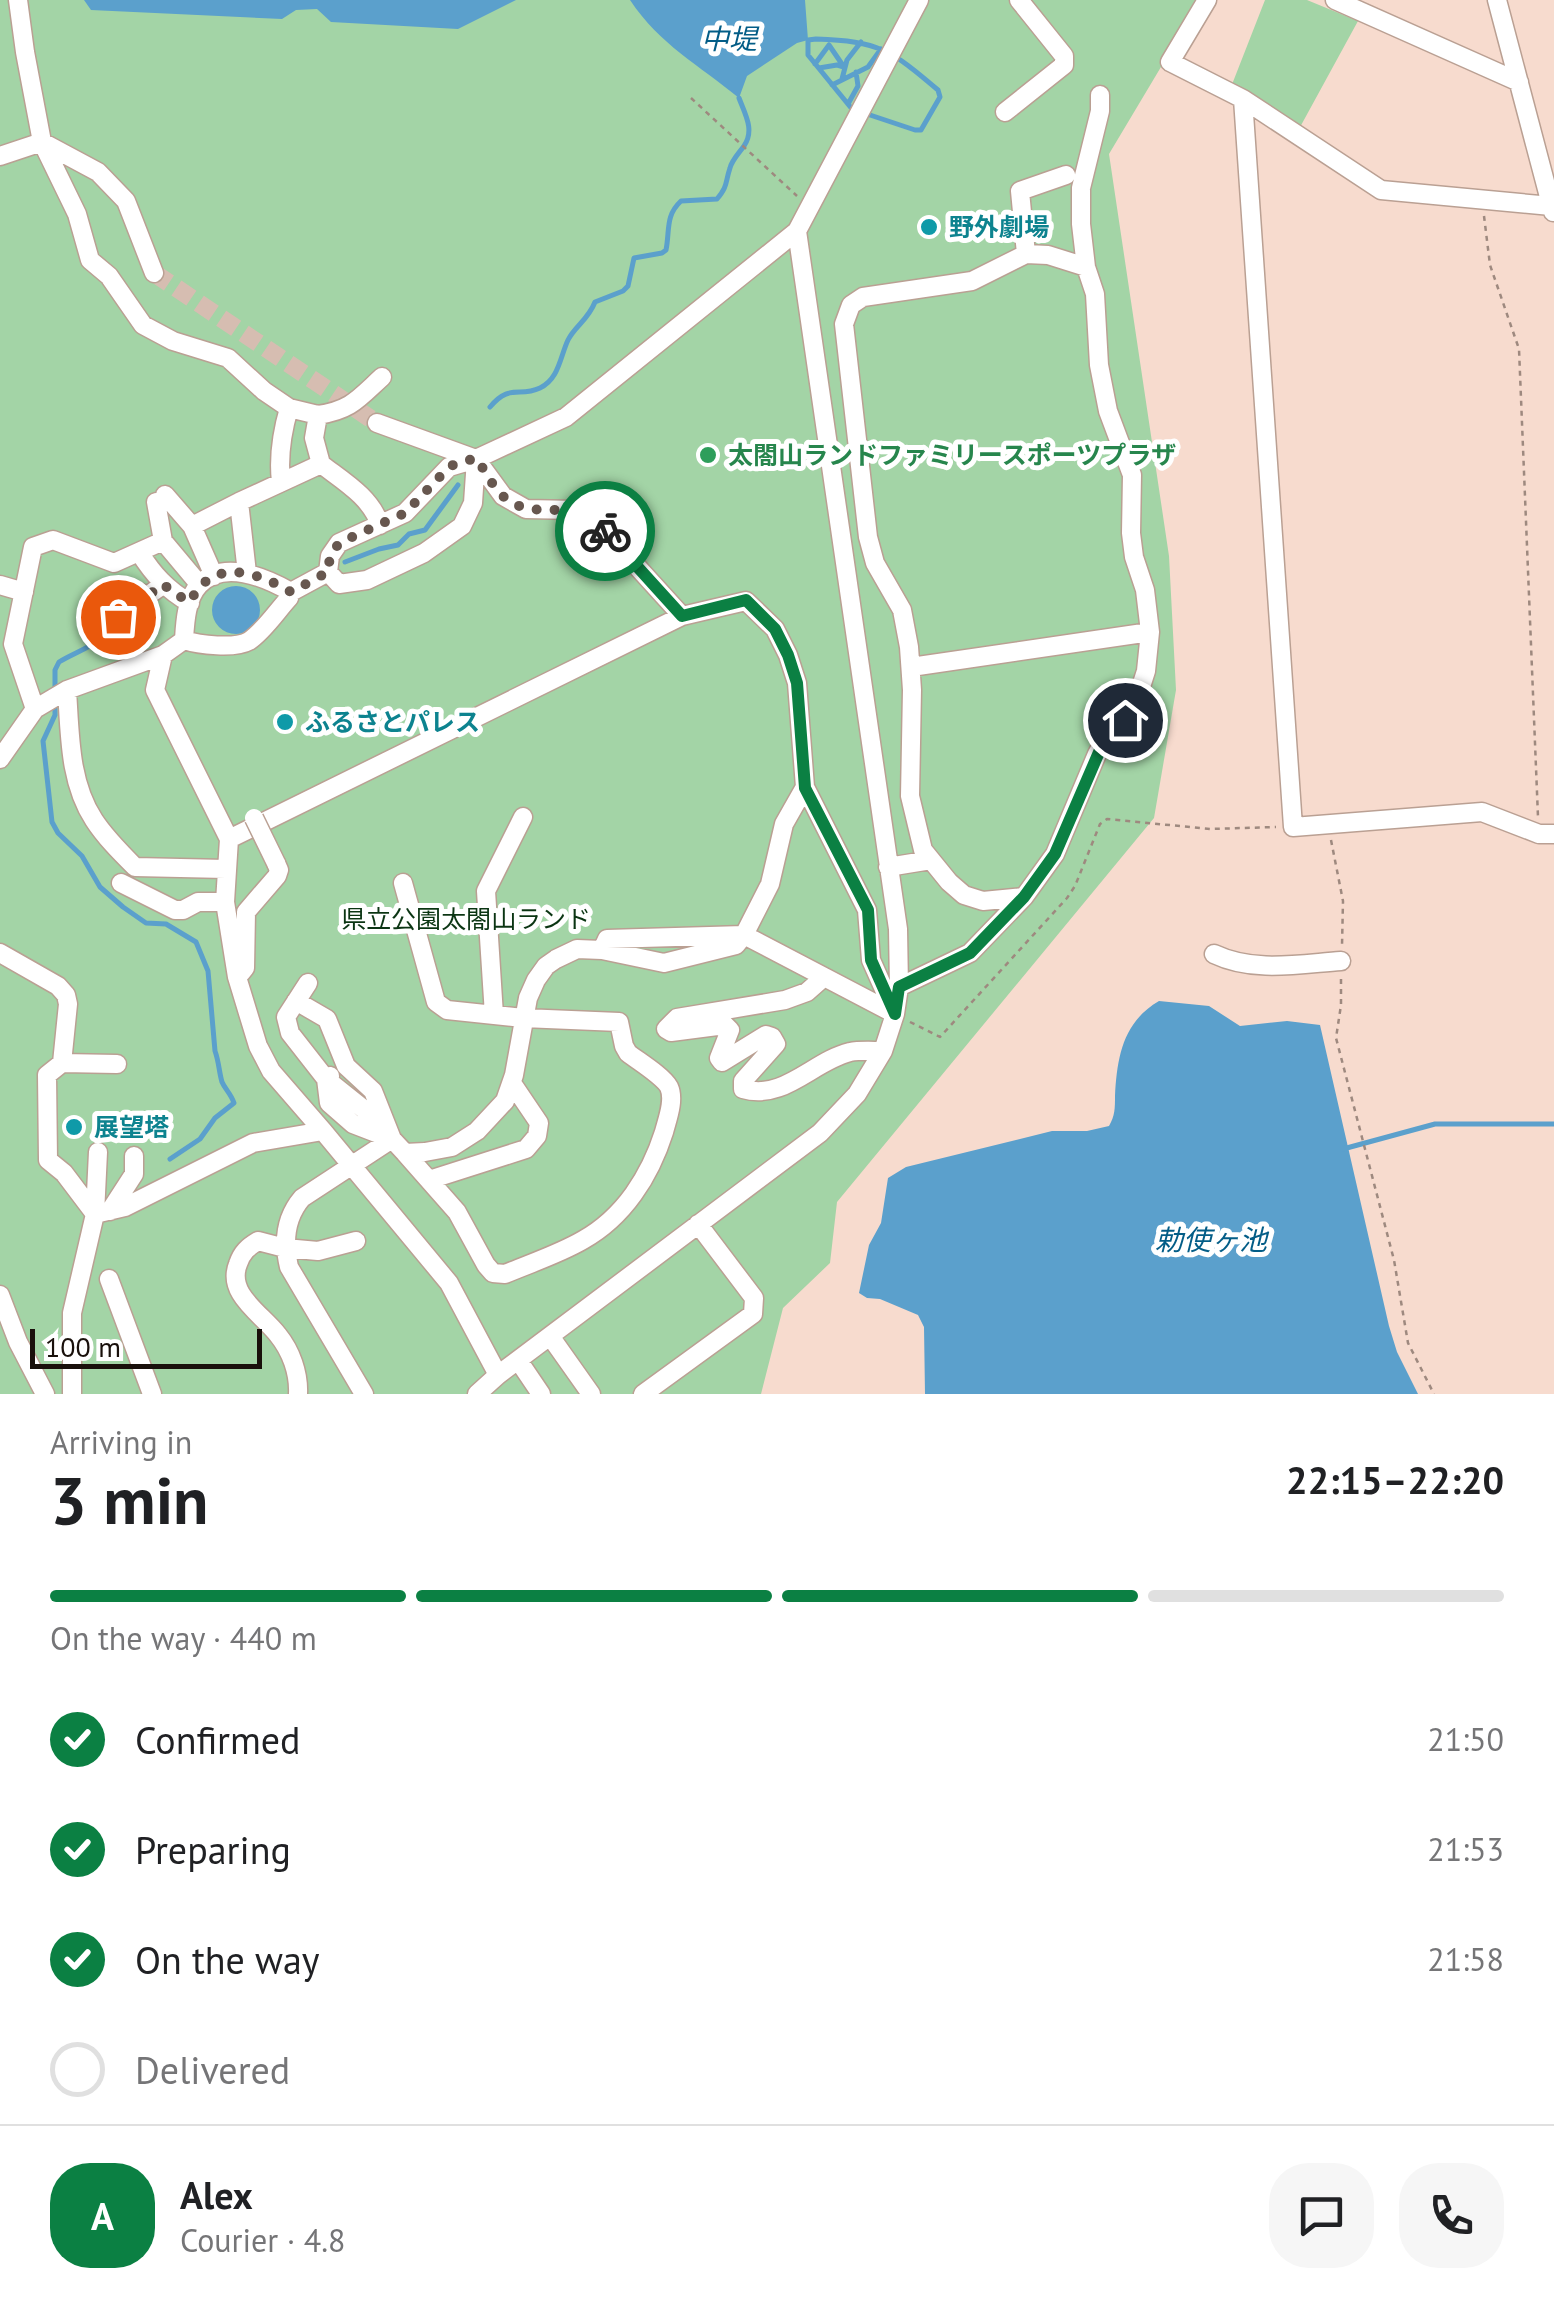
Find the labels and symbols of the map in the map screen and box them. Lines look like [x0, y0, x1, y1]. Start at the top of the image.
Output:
water label: 中堤 [701, 20, 760, 57]
place label: 野外劇場 [949, 211, 1049, 243]
marker: 野外劇場 [918, 216, 940, 238]
place label: 太閤山ランドファミリースポーツプラザ [728, 439, 1176, 471]
marker: 太閤山ランドファミリースポーツプラザ [697, 444, 719, 466]
courier [555, 481, 655, 581]
pin [76, 575, 161, 660]
pin [1083, 678, 1168, 763]
place label: ふるさとパレス [305, 706, 480, 738]
marker: ふるさとパレス [274, 711, 296, 733]
park label: 県立公園太閤山ランド [341, 903, 591, 935]
place label: 展望塔 [94, 1111, 169, 1143]
marker: 展望塔 [63, 1116, 85, 1138]
water label: 勅使ヶ池 [1155, 1221, 1270, 1258]
scale bar [30, 1324, 262, 1368]

